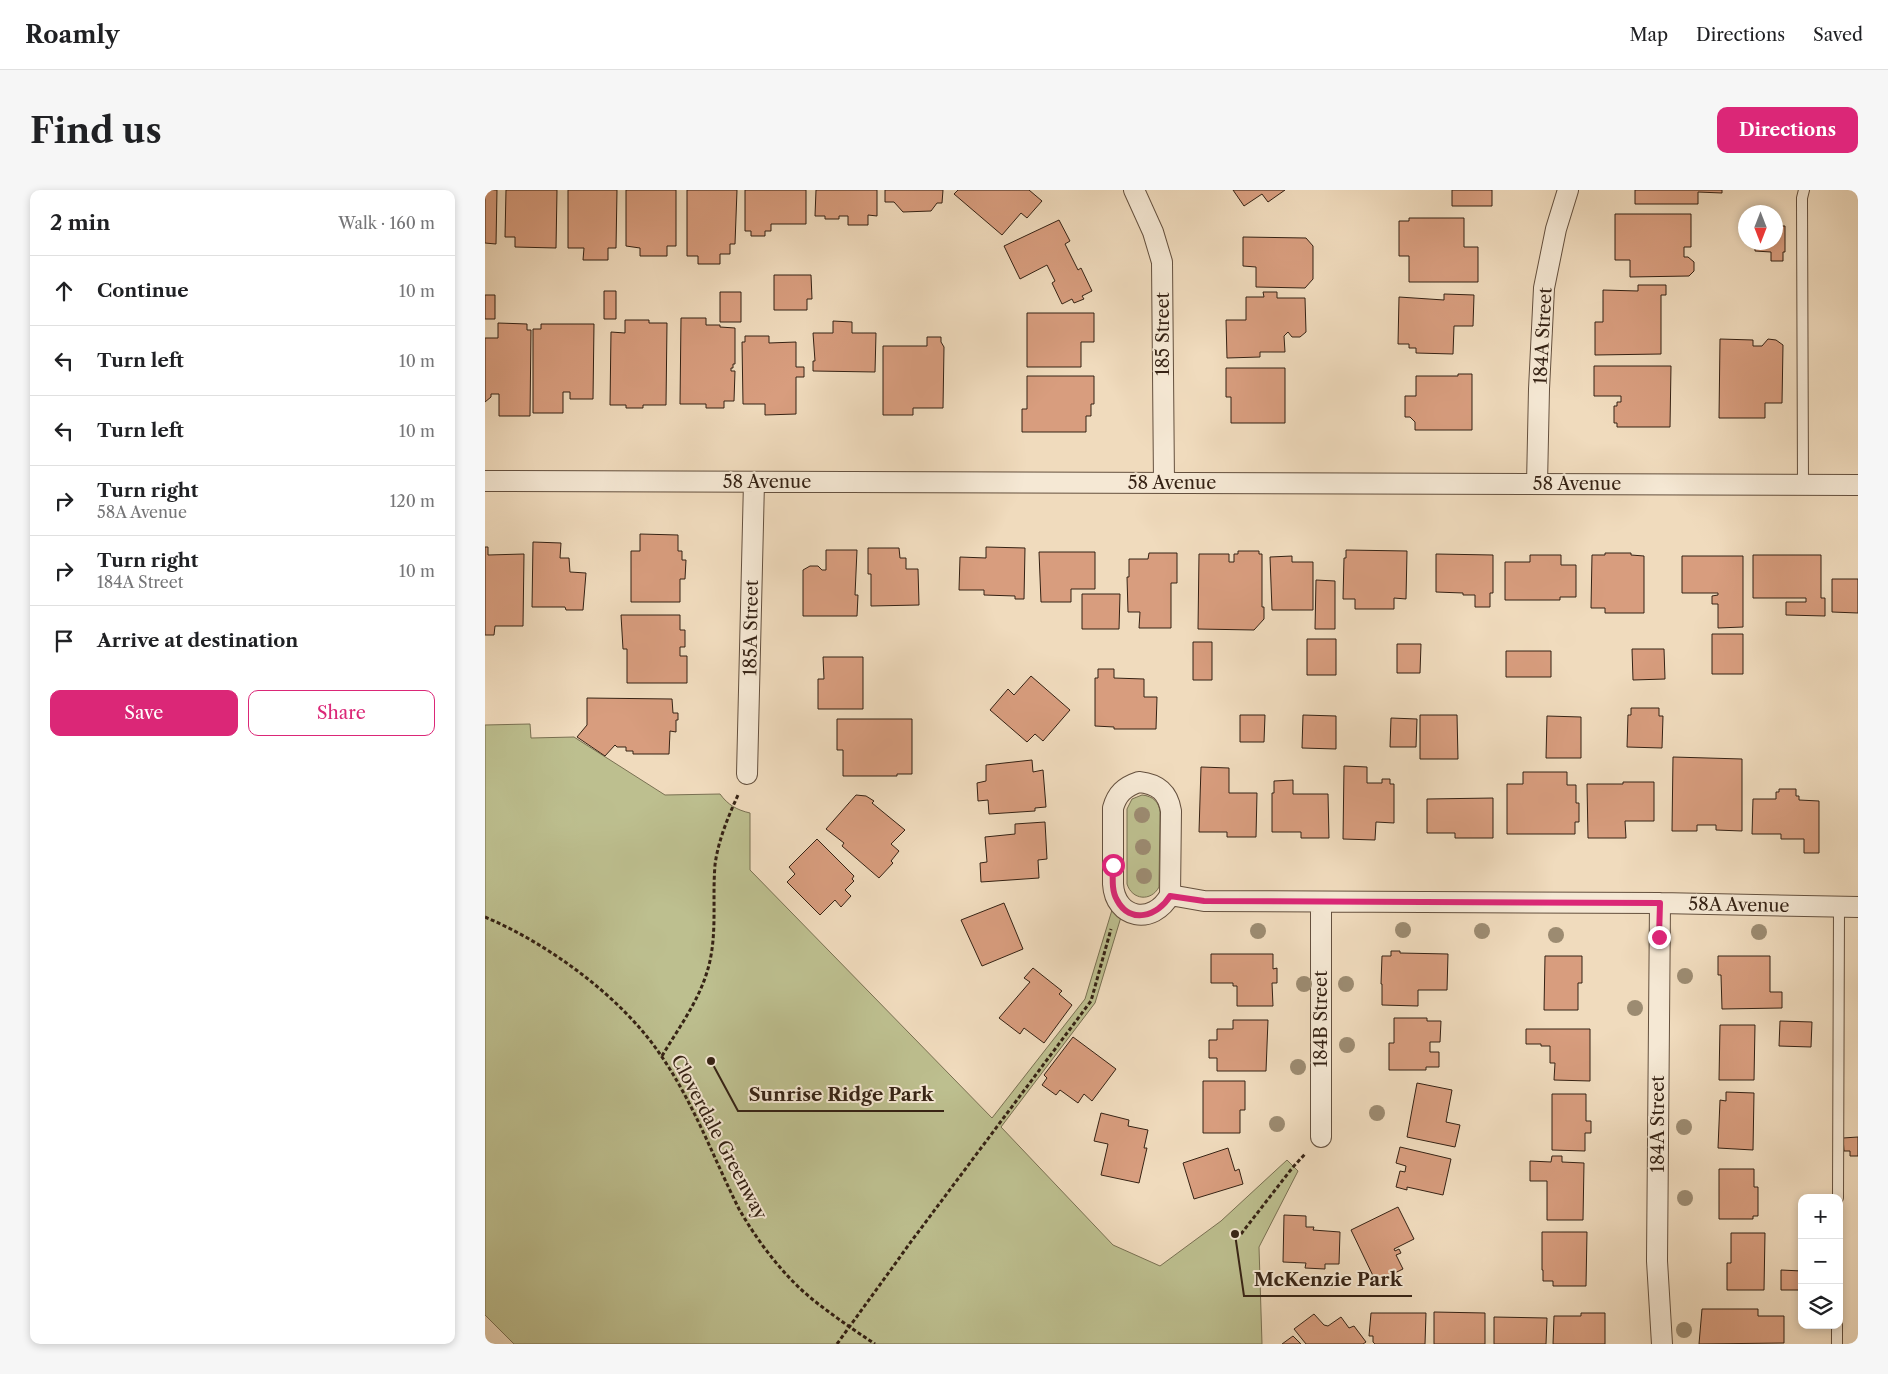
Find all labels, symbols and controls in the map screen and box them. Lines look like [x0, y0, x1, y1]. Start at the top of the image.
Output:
text: Roamly [25, 20, 119, 49]
text: Map [1629, 24, 1668, 46]
text: Directions [1696, 24, 1785, 46]
text: Saved [1813, 24, 1863, 46]
button: Directions [1717, 107, 1858, 153]
text: Find us [30, 109, 162, 152]
north arrow [1738, 205, 1783, 250]
text: 2 min [50, 210, 110, 235]
text: Walk · 160 m [338, 213, 435, 233]
icon: ahead [50, 277, 78, 305]
text: Continue [97, 279, 189, 302]
text: 10 m [399, 281, 435, 301]
street label: 184A Street [1529, 286, 1557, 385]
street label: 185 Street [1152, 291, 1174, 376]
icon: left [50, 347, 78, 375]
text: Turn left [97, 349, 184, 372]
text: 10 m [399, 351, 435, 371]
icon: left [50, 417, 78, 445]
text: Turn left [97, 419, 184, 442]
text: 10 m [399, 421, 435, 441]
street label: 58 Avenue [723, 471, 811, 493]
street label: 58 Avenue [1128, 472, 1216, 494]
street label: 58 Avenue [1533, 473, 1621, 495]
text: Turn right [97, 479, 198, 502]
icon: right [50, 487, 78, 515]
text: 120 m [390, 491, 435, 511]
text: 58A Avenue [97, 502, 187, 522]
text: Turn right [97, 549, 198, 572]
icon: right [50, 557, 78, 585]
text: 10 m [399, 561, 435, 581]
text: 184A Street [97, 572, 183, 592]
street label: 185A Street [739, 579, 763, 676]
icon: arrive [50, 627, 78, 655]
text: Arrive at destination [97, 629, 298, 652]
button: Save [50, 690, 238, 736]
button: Share [248, 690, 435, 736]
route start [1102, 854, 1125, 877]
street label: 58A Avenue [1688, 893, 1790, 917]
route end [1648, 926, 1671, 949]
street label: 184B Street [1310, 970, 1332, 1068]
street label: Cloverdale Greenway [666, 1051, 772, 1224]
street label: 184A Street [1647, 1075, 1669, 1173]
callout: Sunrise Ridge Park [738, 1077, 944, 1111]
text: Sunrise Ridge Park [748, 1083, 934, 1106]
map controls [1798, 1194, 1843, 1329]
button: + [1798, 1194, 1843, 1239]
button: − [1798, 1239, 1843, 1284]
callout: McKenzie Park [1244, 1262, 1412, 1296]
text: McKenzie Park [1254, 1268, 1403, 1291]
button: layers [1798, 1284, 1843, 1329]

